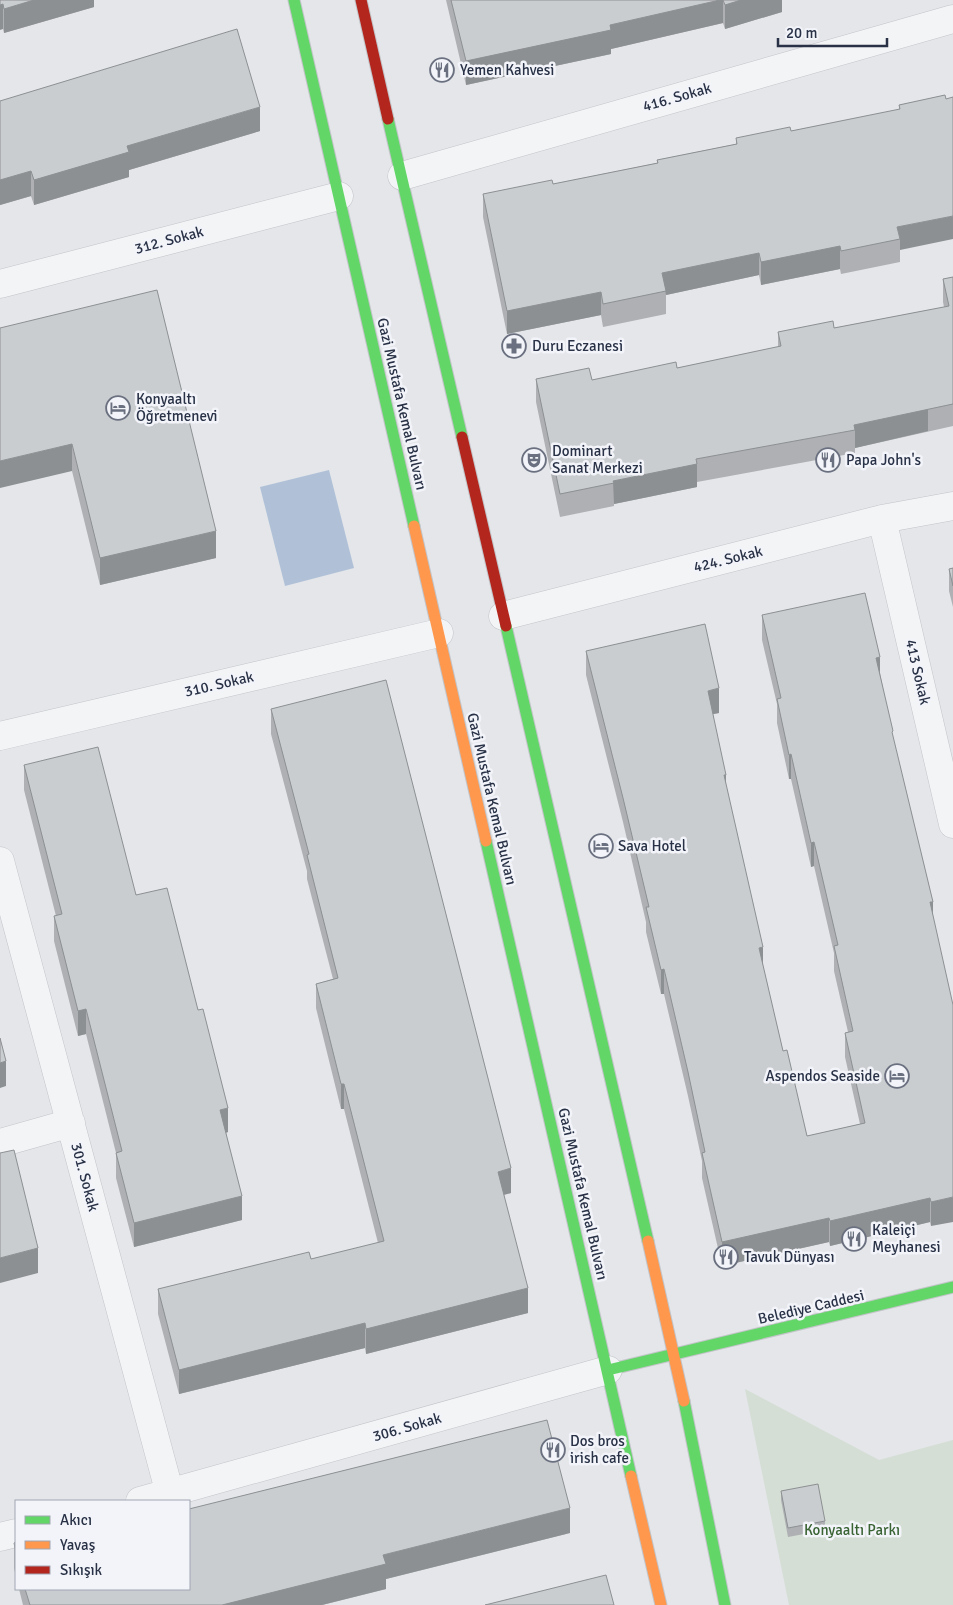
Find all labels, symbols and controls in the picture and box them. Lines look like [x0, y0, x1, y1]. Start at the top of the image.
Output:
scale bar [778, 15, 887, 47]
text: 20 m [786, 24, 817, 42]
restaurant icon: Yemen Kahvesi [429, 57, 455, 83]
place label: Yemen Kahvesi [460, 61, 554, 79]
street label: 416. Sokak [641, 79, 714, 115]
street label: 312. Sokak [133, 222, 206, 258]
street label: Gazi Mustafa Kemal Bulvarı [373, 316, 431, 492]
pharmacy icon: Duru Eczanesi [501, 333, 527, 359]
place label: Duru Eczanesi [532, 337, 623, 355]
place label: Konyaaltı Öğretmenevi [136, 390, 217, 425]
hotel icon: Konyaaltı Öğretmenevi [105, 395, 131, 421]
place label: Dominart Sanat Merkezi [552, 442, 643, 477]
theatre icon: Dominart Sanat Merkezi [521, 447, 547, 473]
restaurant icon: Papa John's [815, 447, 841, 473]
place label: Papa John's [846, 451, 922, 469]
street label: 424. Sokak [692, 542, 765, 576]
street label: 413 Sokak [902, 638, 934, 707]
street label: 310. Sokak [183, 667, 256, 701]
street label: Gazi Mustafa Kemal Bulvarı [463, 711, 521, 887]
hotel icon: Sava Hotel [588, 833, 614, 859]
place label: Sava Hotel [618, 837, 686, 855]
hotel icon: Aspendos Seaside [884, 1063, 910, 1089]
place label: Aspendos Seaside [765, 1067, 880, 1085]
street label: Gazi Mustafa Kemal Bulvarı [554, 1106, 612, 1282]
street label: 301. Sokak [67, 1141, 103, 1214]
place label: Kaleiçi Meyhanesi [872, 1221, 941, 1256]
restaurant icon: Kaleiçi Meyhanesi [841, 1226, 867, 1252]
restaurant icon: Tavuk Dünyası [713, 1244, 739, 1270]
place label: Tavuk Dünyası [744, 1248, 834, 1266]
street label: Belediye Caddesi [756, 1286, 866, 1328]
street label: 306. Sokak [371, 1409, 444, 1445]
place label: Dos bros irish cafe [570, 1432, 629, 1467]
restaurant icon: Dos bros irish cafe [540, 1437, 566, 1463]
legend [15, 1500, 190, 1590]
text: Akıcı [60, 1511, 92, 1529]
park label: Konyaaltı Parkı [804, 1521, 900, 1539]
text: Yavaş [60, 1536, 96, 1554]
text: Sıkışık [60, 1561, 103, 1579]

